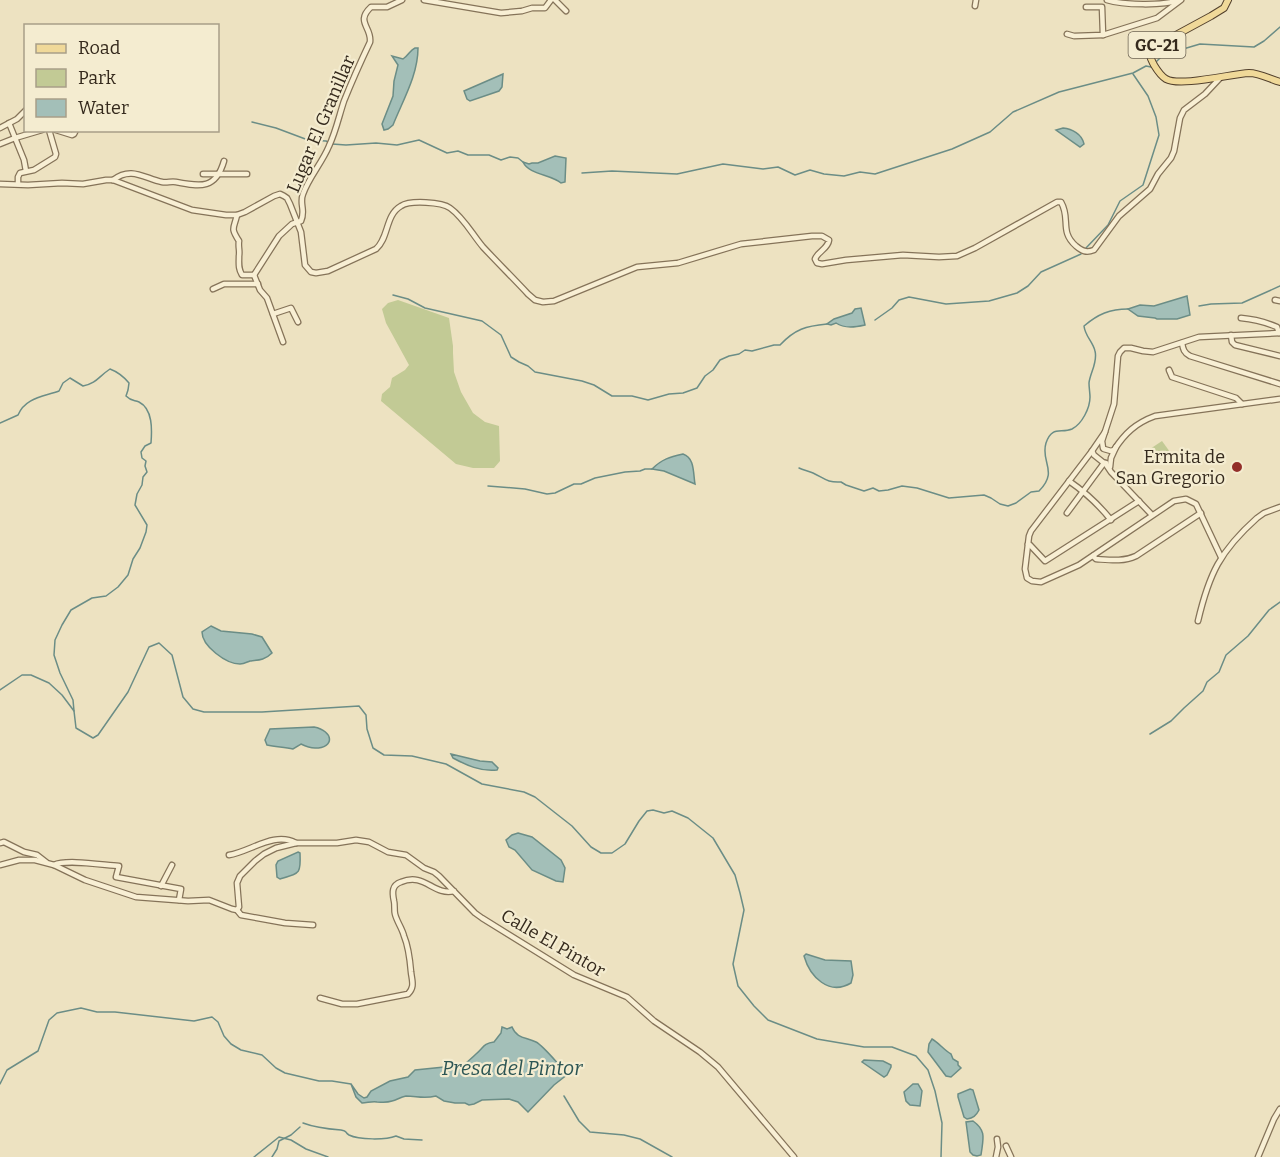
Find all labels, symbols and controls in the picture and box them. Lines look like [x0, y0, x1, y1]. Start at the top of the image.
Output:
legend [24, 24, 219, 132]
road number: GC-21 [1128, 32, 1186, 58]
text: Road [78, 37, 121, 59]
street label: Lugar El Granillar [282, 52, 360, 196]
text: Park [78, 67, 117, 89]
text: Water [78, 97, 129, 119]
place label: Ermita de San Gregorio [1116, 446, 1225, 489]
marker: Ermita de San Gregorio [1230, 460, 1244, 474]
street label: Calle El Pintor [497, 904, 609, 982]
water label: Presa del Pintor [442, 1056, 583, 1080]

